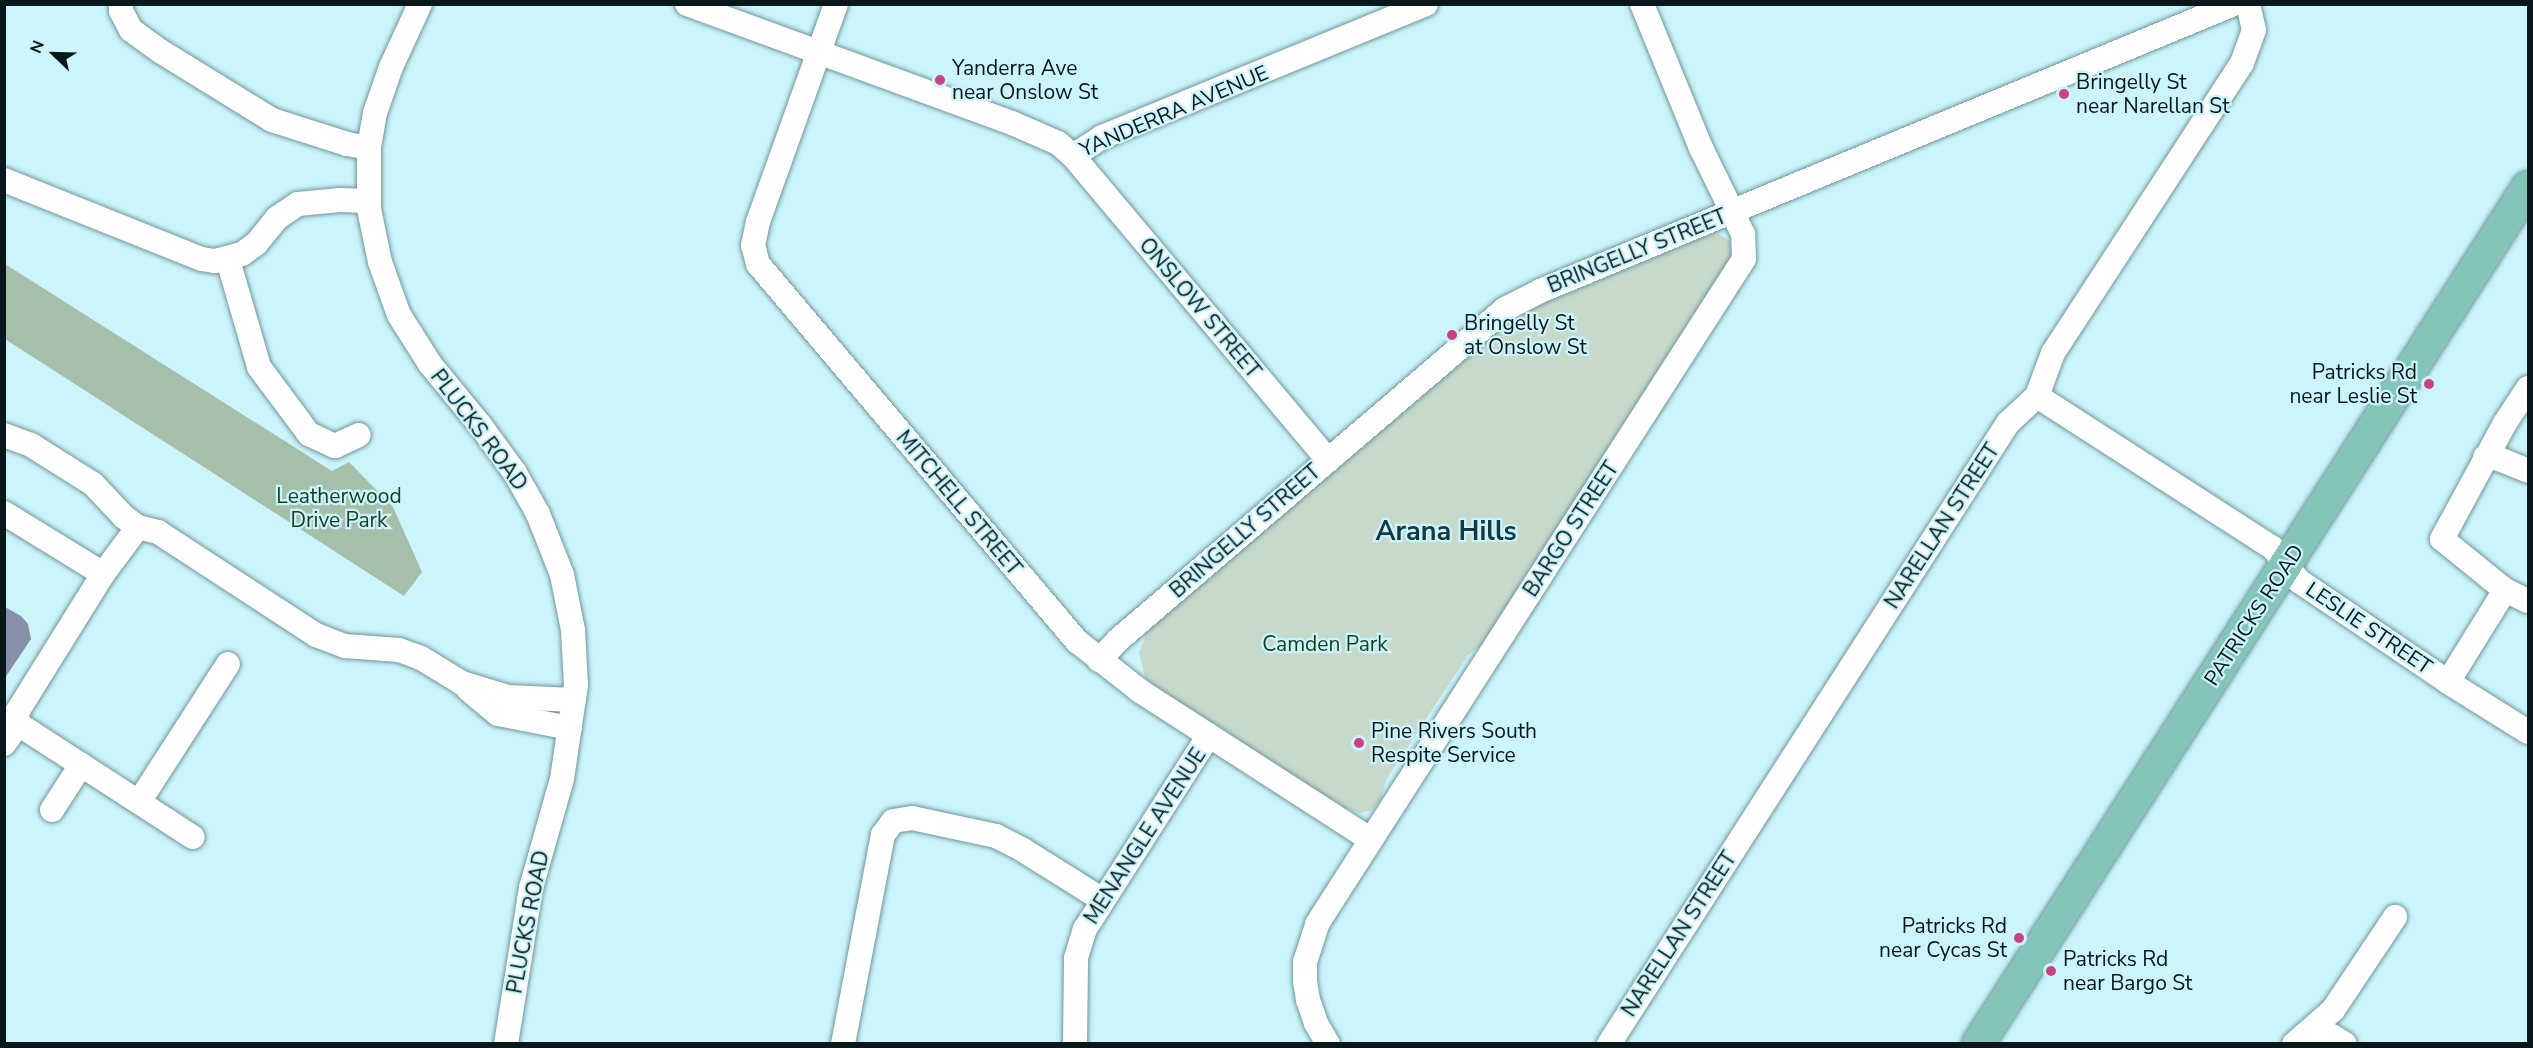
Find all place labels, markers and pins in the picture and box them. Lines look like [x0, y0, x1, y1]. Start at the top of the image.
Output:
place label: Yanderra Ave near Onslow St [952, 55, 1098, 105]
place label: Bringelly St near Narellan St [2076, 69, 2229, 119]
marker: Yanderra Ave near Onslow St [933, 73, 947, 87]
marker: Bringelly St near Narellan St [2057, 87, 2071, 101]
place label: Bringelly St at Onslow St [1464, 310, 1587, 360]
marker: Bringelly St at Onslow St [1445, 328, 1459, 342]
place label: Patricks Rd near Leslie St [2289, 359, 2417, 409]
marker: Patricks Rd near Leslie St [2422, 377, 2436, 391]
place label: Pine Rivers South Respite Service [1371, 718, 1537, 768]
marker: Pine Rivers South Respite Service [1352, 736, 1366, 750]
place label: Patricks Rd near Cycas St [1879, 913, 2007, 963]
marker: Patricks Rd near Cycas St [2012, 931, 2026, 945]
place label: Patricks Rd near Bargo St [2063, 946, 2192, 996]
marker: Patricks Rd near Bargo St [2044, 964, 2058, 978]

